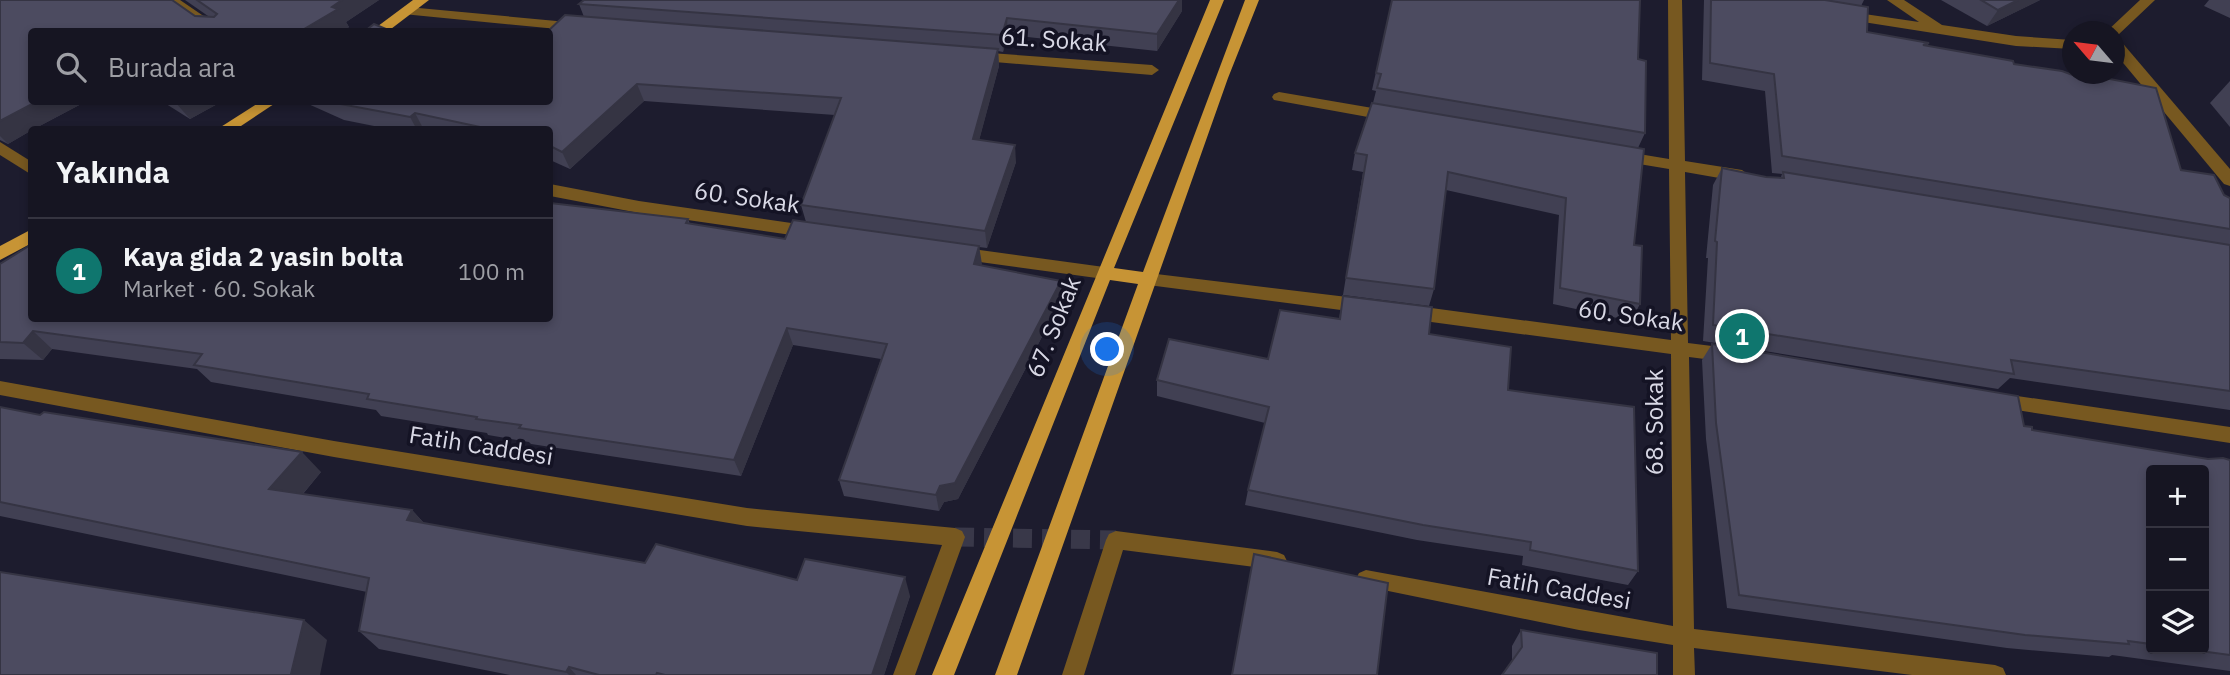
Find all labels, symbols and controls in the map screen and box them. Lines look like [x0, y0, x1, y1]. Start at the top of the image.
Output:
street label: 61. Sokak [1000, 19, 1109, 59]
north arrow [2062, 21, 2125, 84]
search box [28, 28, 553, 105]
icon: search [52, 48, 90, 86]
text: Burada ara [108, 50, 235, 84]
text: Yakında [56, 152, 170, 191]
street label: 60. Sokak [692, 174, 802, 220]
text: Kaya gida 2 yasin bolta [123, 239, 404, 273]
text: 1 [72, 256, 86, 286]
text: 100 m [458, 256, 525, 286]
street label: 67. Sokak [1018, 271, 1088, 382]
text: Market · 60. Sokak [123, 273, 315, 303]
street label: 60. Sokak [1576, 292, 1686, 338]
pin: 1 [1719, 310, 1765, 362]
your location [1090, 332, 1124, 366]
street label: 68. Sokak [1638, 368, 1670, 475]
street label: Fatih Caddesi [407, 418, 555, 472]
map controls [2146, 465, 2209, 654]
button: + [2146, 465, 2209, 528]
button: − [2146, 528, 2209, 591]
street label: Fatih Caddesi [1485, 560, 1634, 616]
button: layers [2146, 591, 2209, 654]

